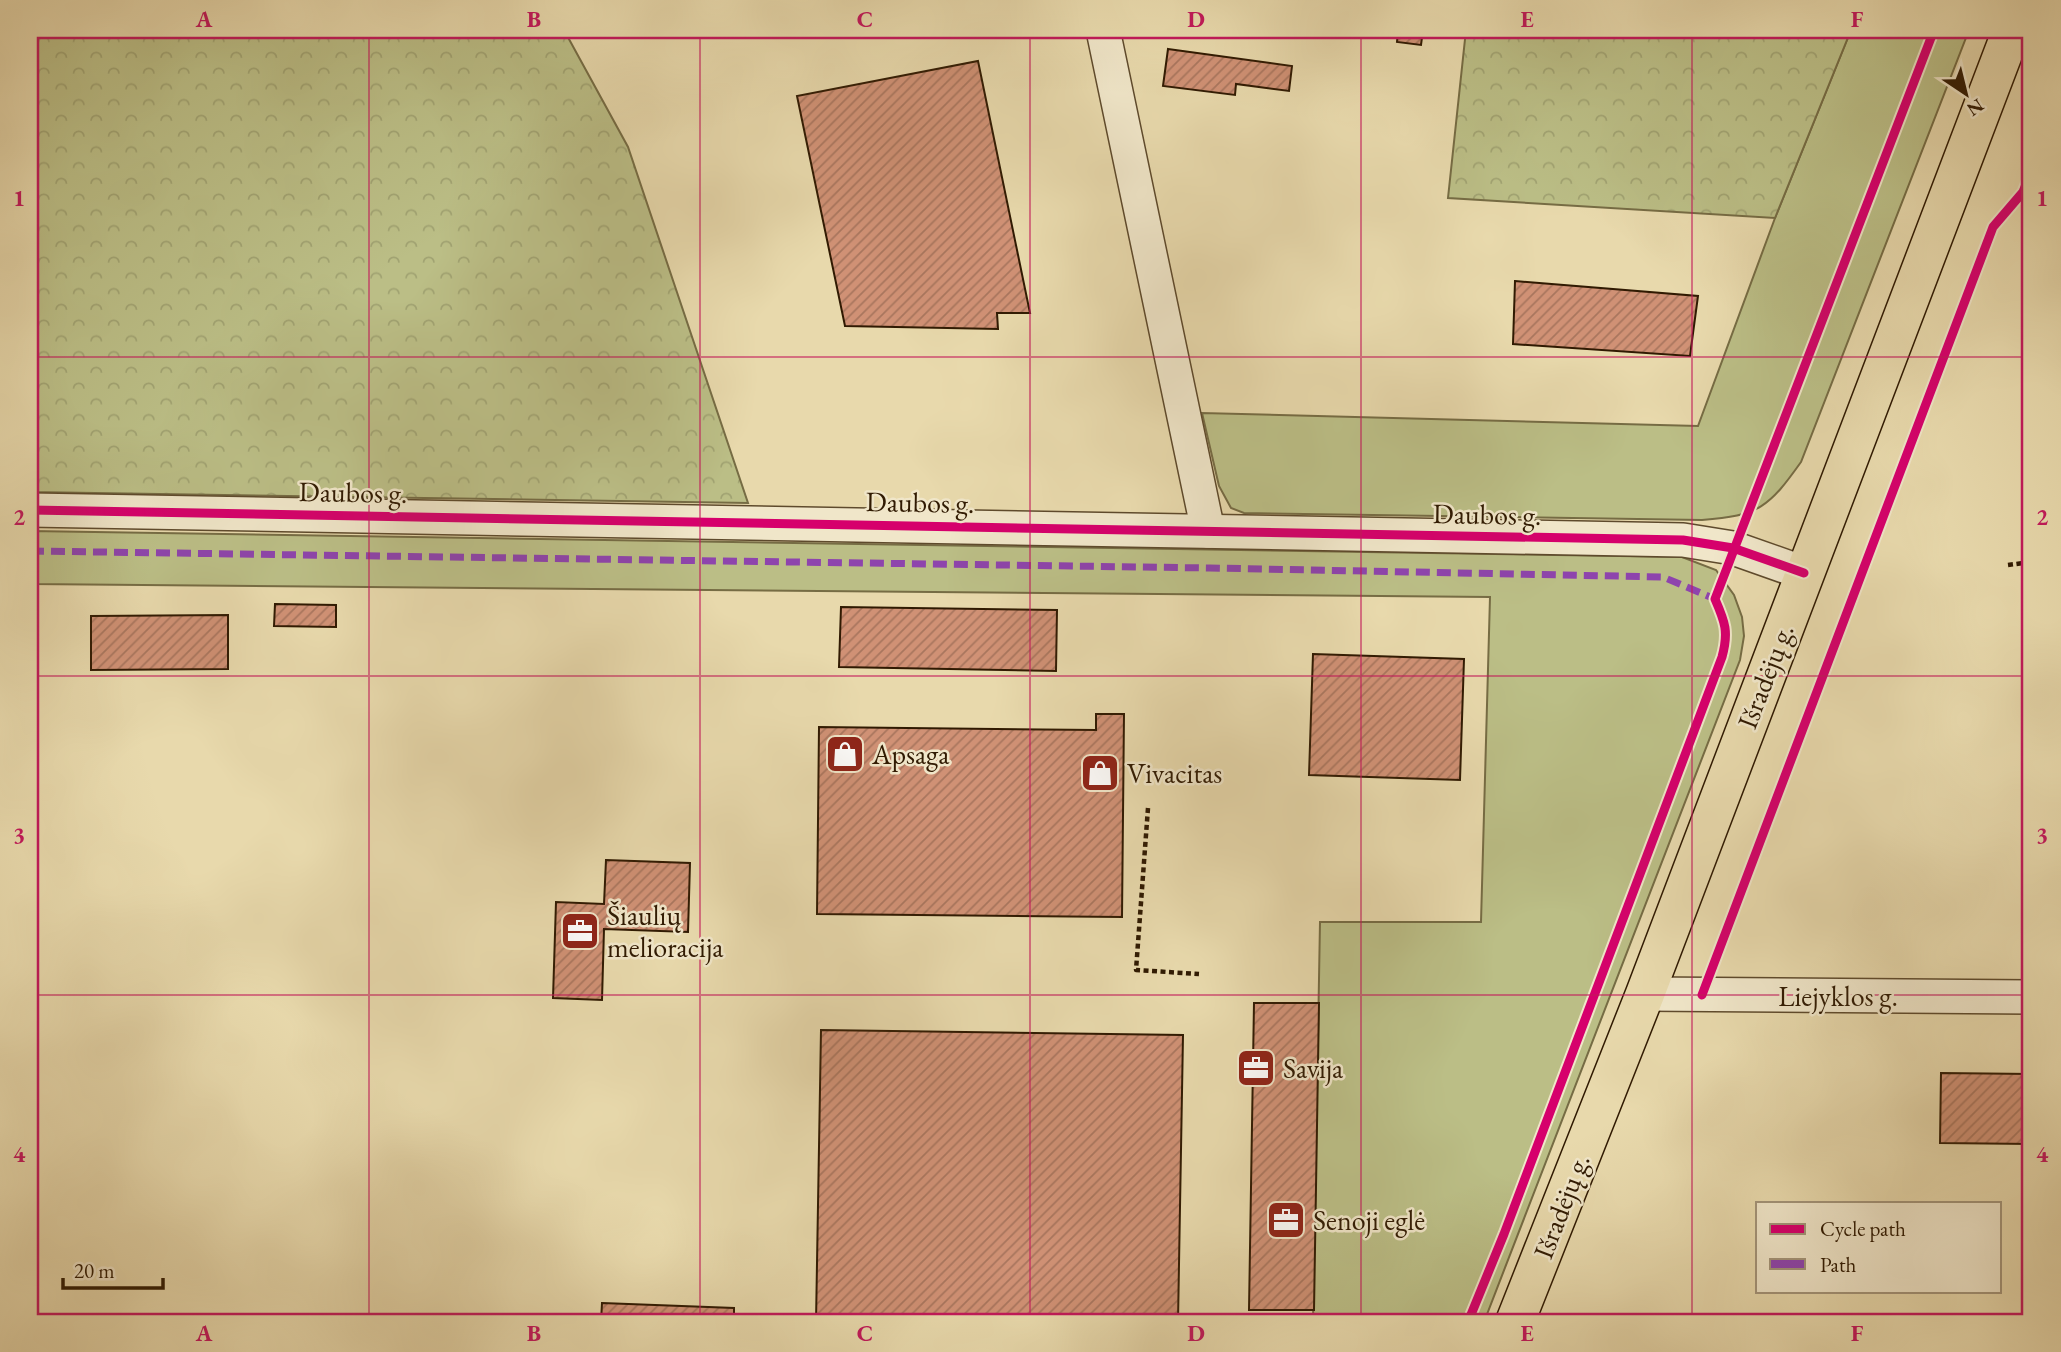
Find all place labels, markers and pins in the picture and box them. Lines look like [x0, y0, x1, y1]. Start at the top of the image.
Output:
shop icon: Apsaga [824, 733, 866, 775]
place label: Apsaga [871, 736, 950, 772]
shop icon: Vivacitas [1079, 752, 1121, 794]
place label: Vivacitas [1127, 755, 1222, 791]
place label: Šiaulių melioracija [607, 897, 724, 965]
office icon: Šiaulių melioracija [559, 910, 601, 952]
office icon: Savija [1235, 1047, 1277, 1089]
place label: Savija [1283, 1050, 1344, 1086]
office icon: Senoji eglė [1265, 1199, 1307, 1241]
place label: Senoji eglė [1313, 1202, 1425, 1238]

